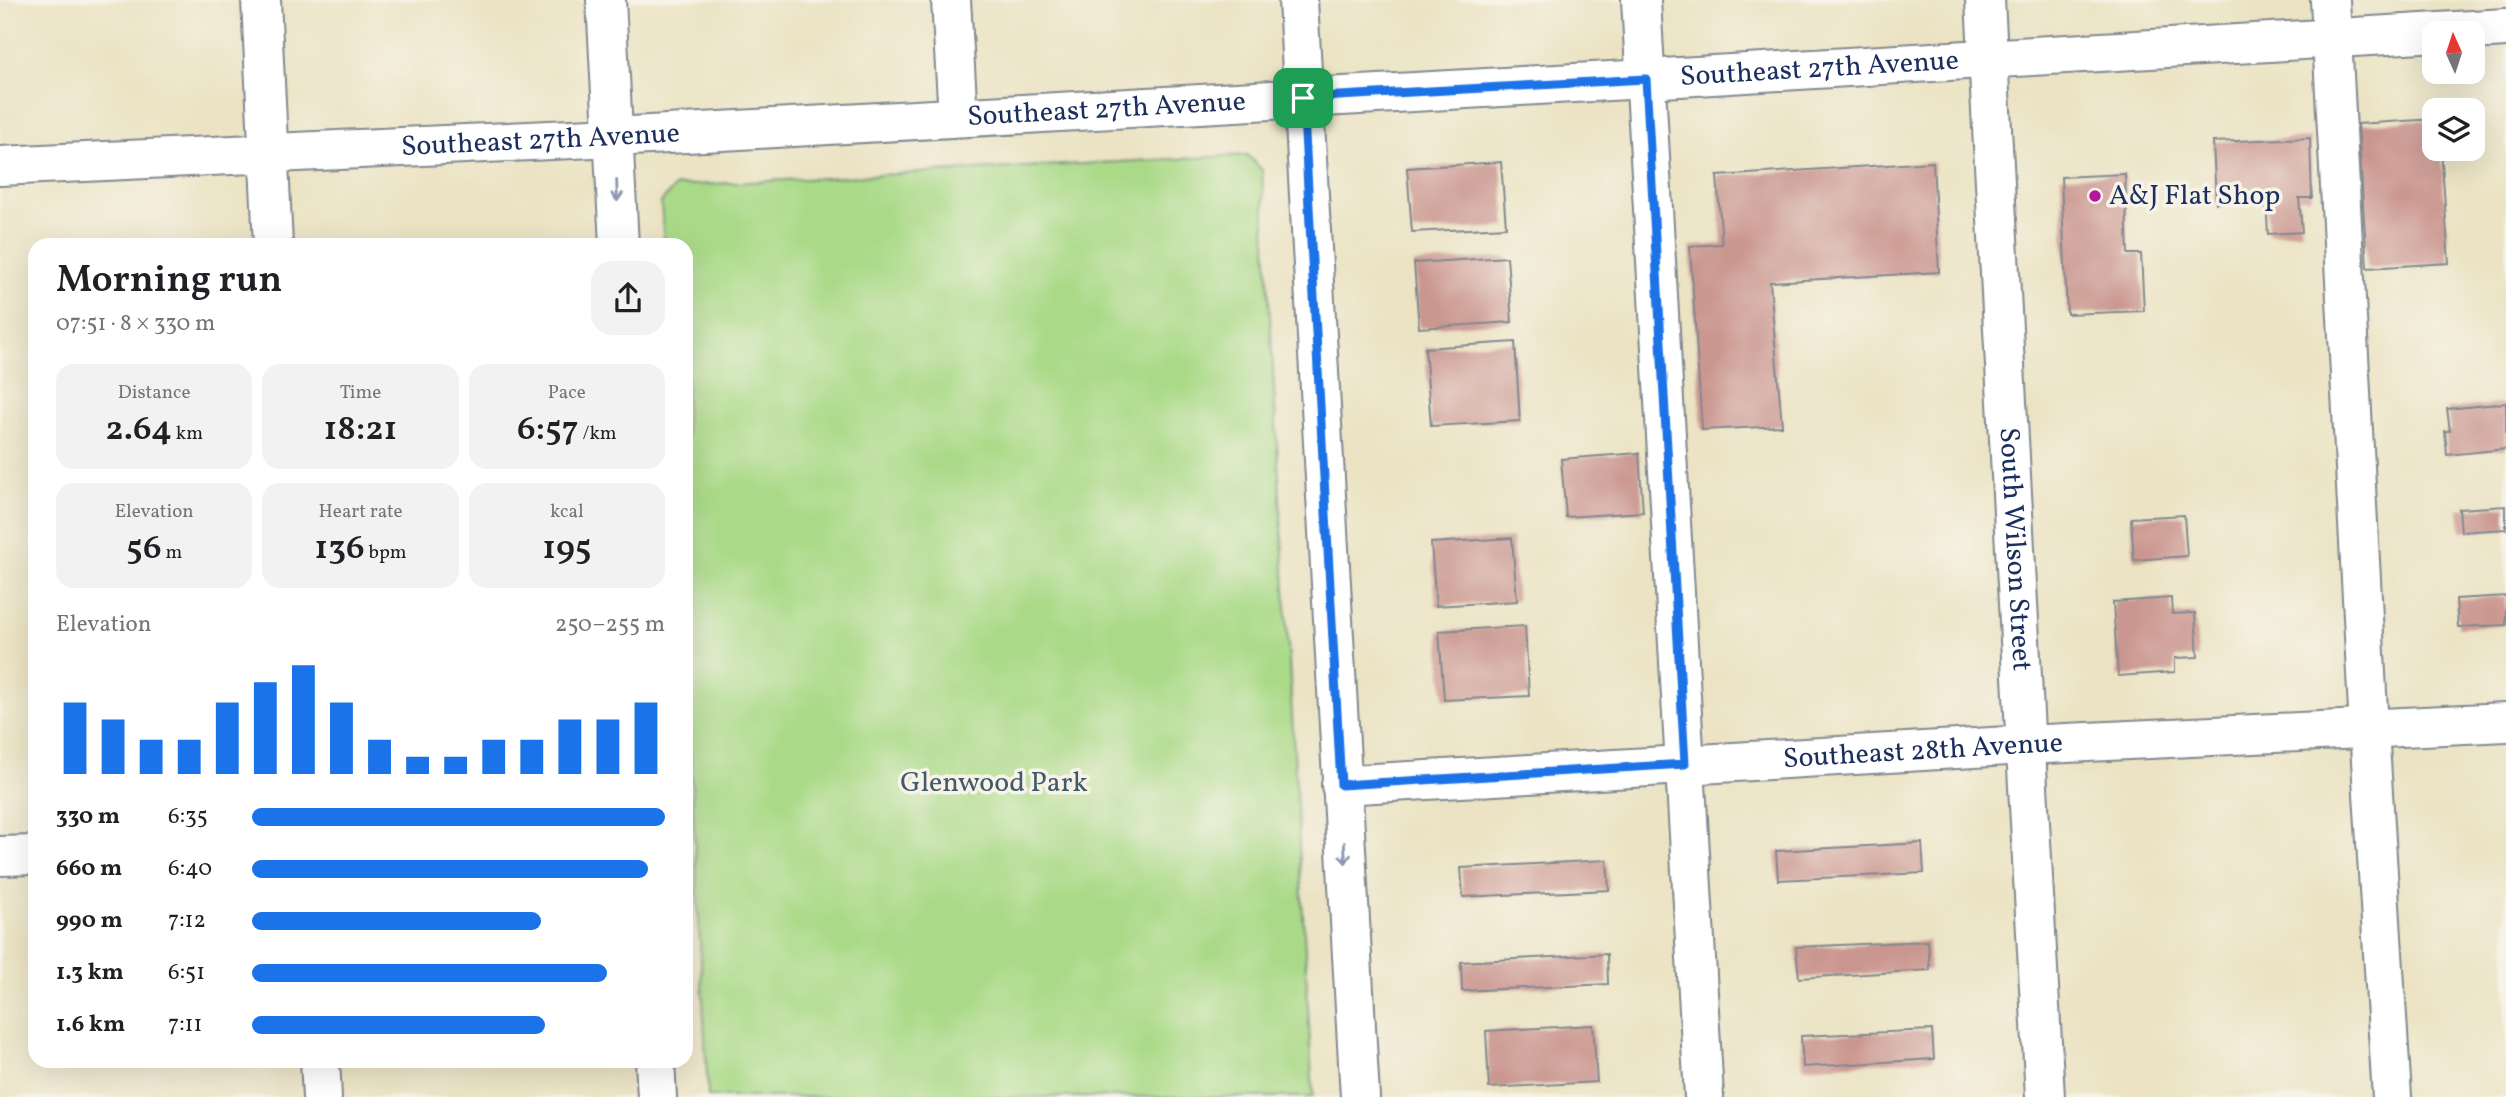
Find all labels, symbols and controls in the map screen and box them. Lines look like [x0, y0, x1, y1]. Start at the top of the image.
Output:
north arrow [2422, 21, 2485, 84]
map controls [2422, 21, 2485, 161]
street label: Southeast 27th Avenue [1679, 41, 1960, 96]
pin [1273, 68, 1333, 128]
icon: arrive [1284, 79, 1322, 117]
street label: Southeast 27th Avenue [966, 82, 1247, 137]
button: layers [2422, 98, 2485, 161]
street label: Southeast 27th Avenue [400, 114, 681, 167]
place label: A&J Flat Shop [2109, 177, 2280, 216]
one-way arrow [610, 179, 623, 202]
marker: A&J Flat Shop [2087, 188, 2103, 204]
text: Morning run [56, 255, 282, 308]
button: share [591, 261, 665, 335]
text: 07:51 · 8 × 330 m [56, 308, 215, 340]
text: Distance [118, 380, 191, 406]
text: Time [340, 380, 381, 406]
text: Pace [548, 380, 586, 406]
text: 2.64 [105, 406, 172, 454]
text: 18:21 [323, 406, 397, 454]
text: 6:57 [517, 406, 579, 454]
text: km [172, 421, 203, 447]
text: /km [579, 421, 617, 447]
street label: South Wilson Street [1989, 426, 2041, 672]
text: Elevation [115, 499, 194, 525]
text: Heart rate [319, 499, 402, 525]
text: kcal [550, 499, 584, 525]
text: 56 [126, 525, 162, 573]
text: 136 [314, 525, 365, 573]
text: 195 [542, 525, 592, 573]
text: m [162, 540, 182, 566]
text: bpm [365, 540, 407, 566]
text: Elevation [56, 609, 152, 641]
text: 250–255 m [555, 609, 665, 641]
street label: Southeast 28th Avenue [1782, 724, 2064, 779]
park label: Glenwood Park [900, 764, 1088, 803]
text: 330 m [56, 801, 120, 833]
text: 6:35 [168, 801, 208, 833]
one-way arrow [1339, 841, 1352, 864]
text: 660 m [56, 853, 122, 885]
text: 6:40 [168, 853, 212, 885]
text: 990 m [56, 905, 123, 937]
text: 7:12 [168, 905, 206, 937]
text: 1.3 km [56, 957, 124, 989]
text: 6:51 [168, 957, 205, 989]
text: 1.6 km [56, 1009, 125, 1041]
text: 7:11 [168, 1009, 202, 1041]

